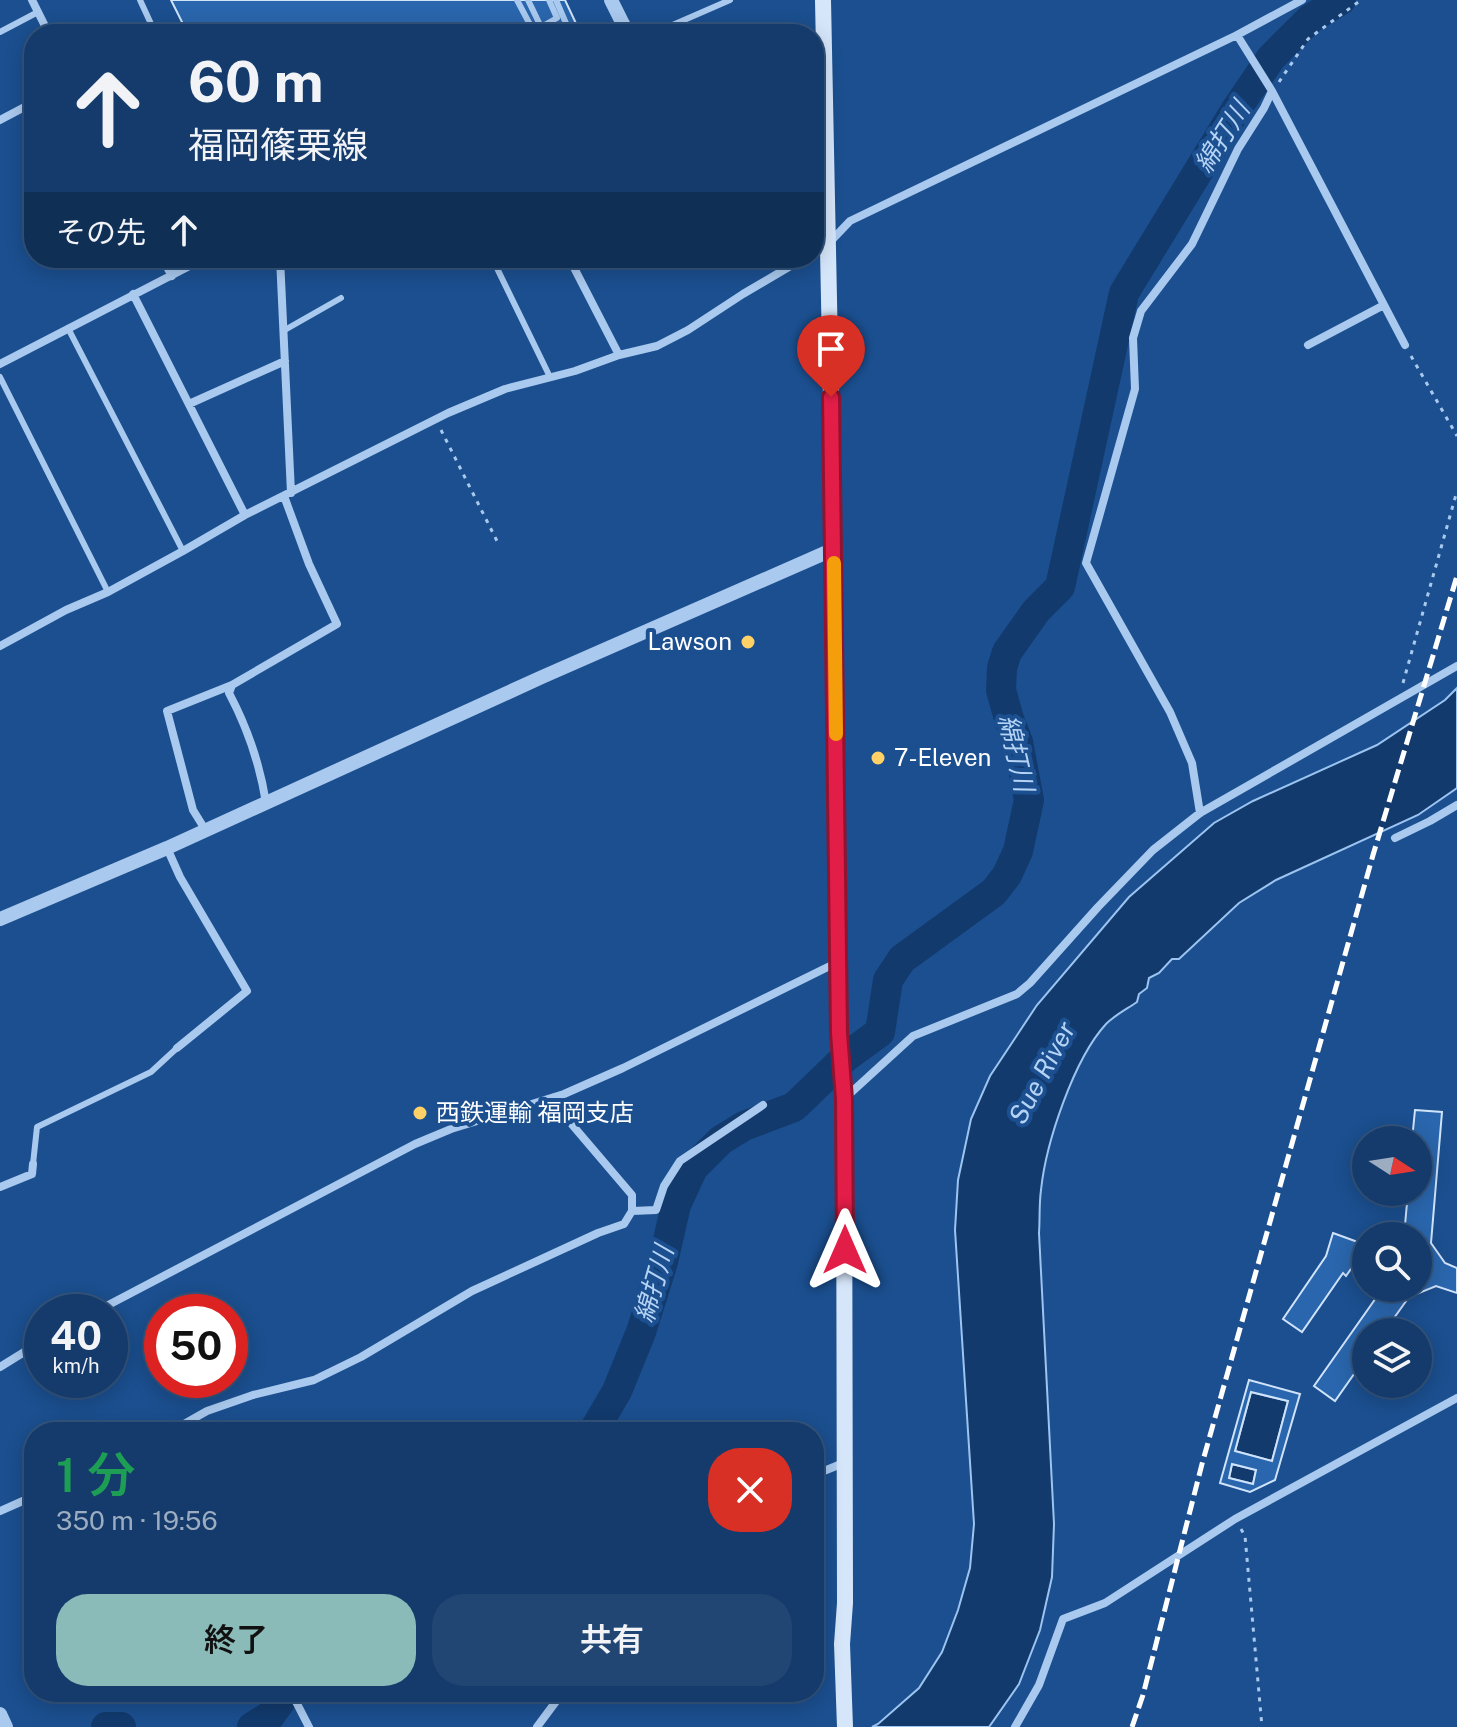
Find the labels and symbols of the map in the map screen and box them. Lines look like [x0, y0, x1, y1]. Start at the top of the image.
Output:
water label: 綿打川 [1188, 93, 1257, 178]
pin [797, 315, 865, 397]
place label: Lawson [648, 627, 732, 655]
marker: Lawson [739, 633, 757, 651]
water label: 綿打川 [993, 711, 1041, 797]
place label: 7-Eleven [894, 743, 991, 771]
marker: 7-Eleven [869, 749, 887, 767]
water label: Sue River [1002, 1016, 1081, 1129]
place label: 西鉄運輸 福岡支店 [436, 1098, 634, 1126]
marker: 西鉄運輸 福岡支店 [411, 1104, 429, 1122]
north arrow [1352, 1126, 1432, 1206]
position arrow [803, 1208, 887, 1292]
water label: 綿打川 [628, 1239, 680, 1326]
speed limit sign: 50 [144, 1294, 248, 1398]

